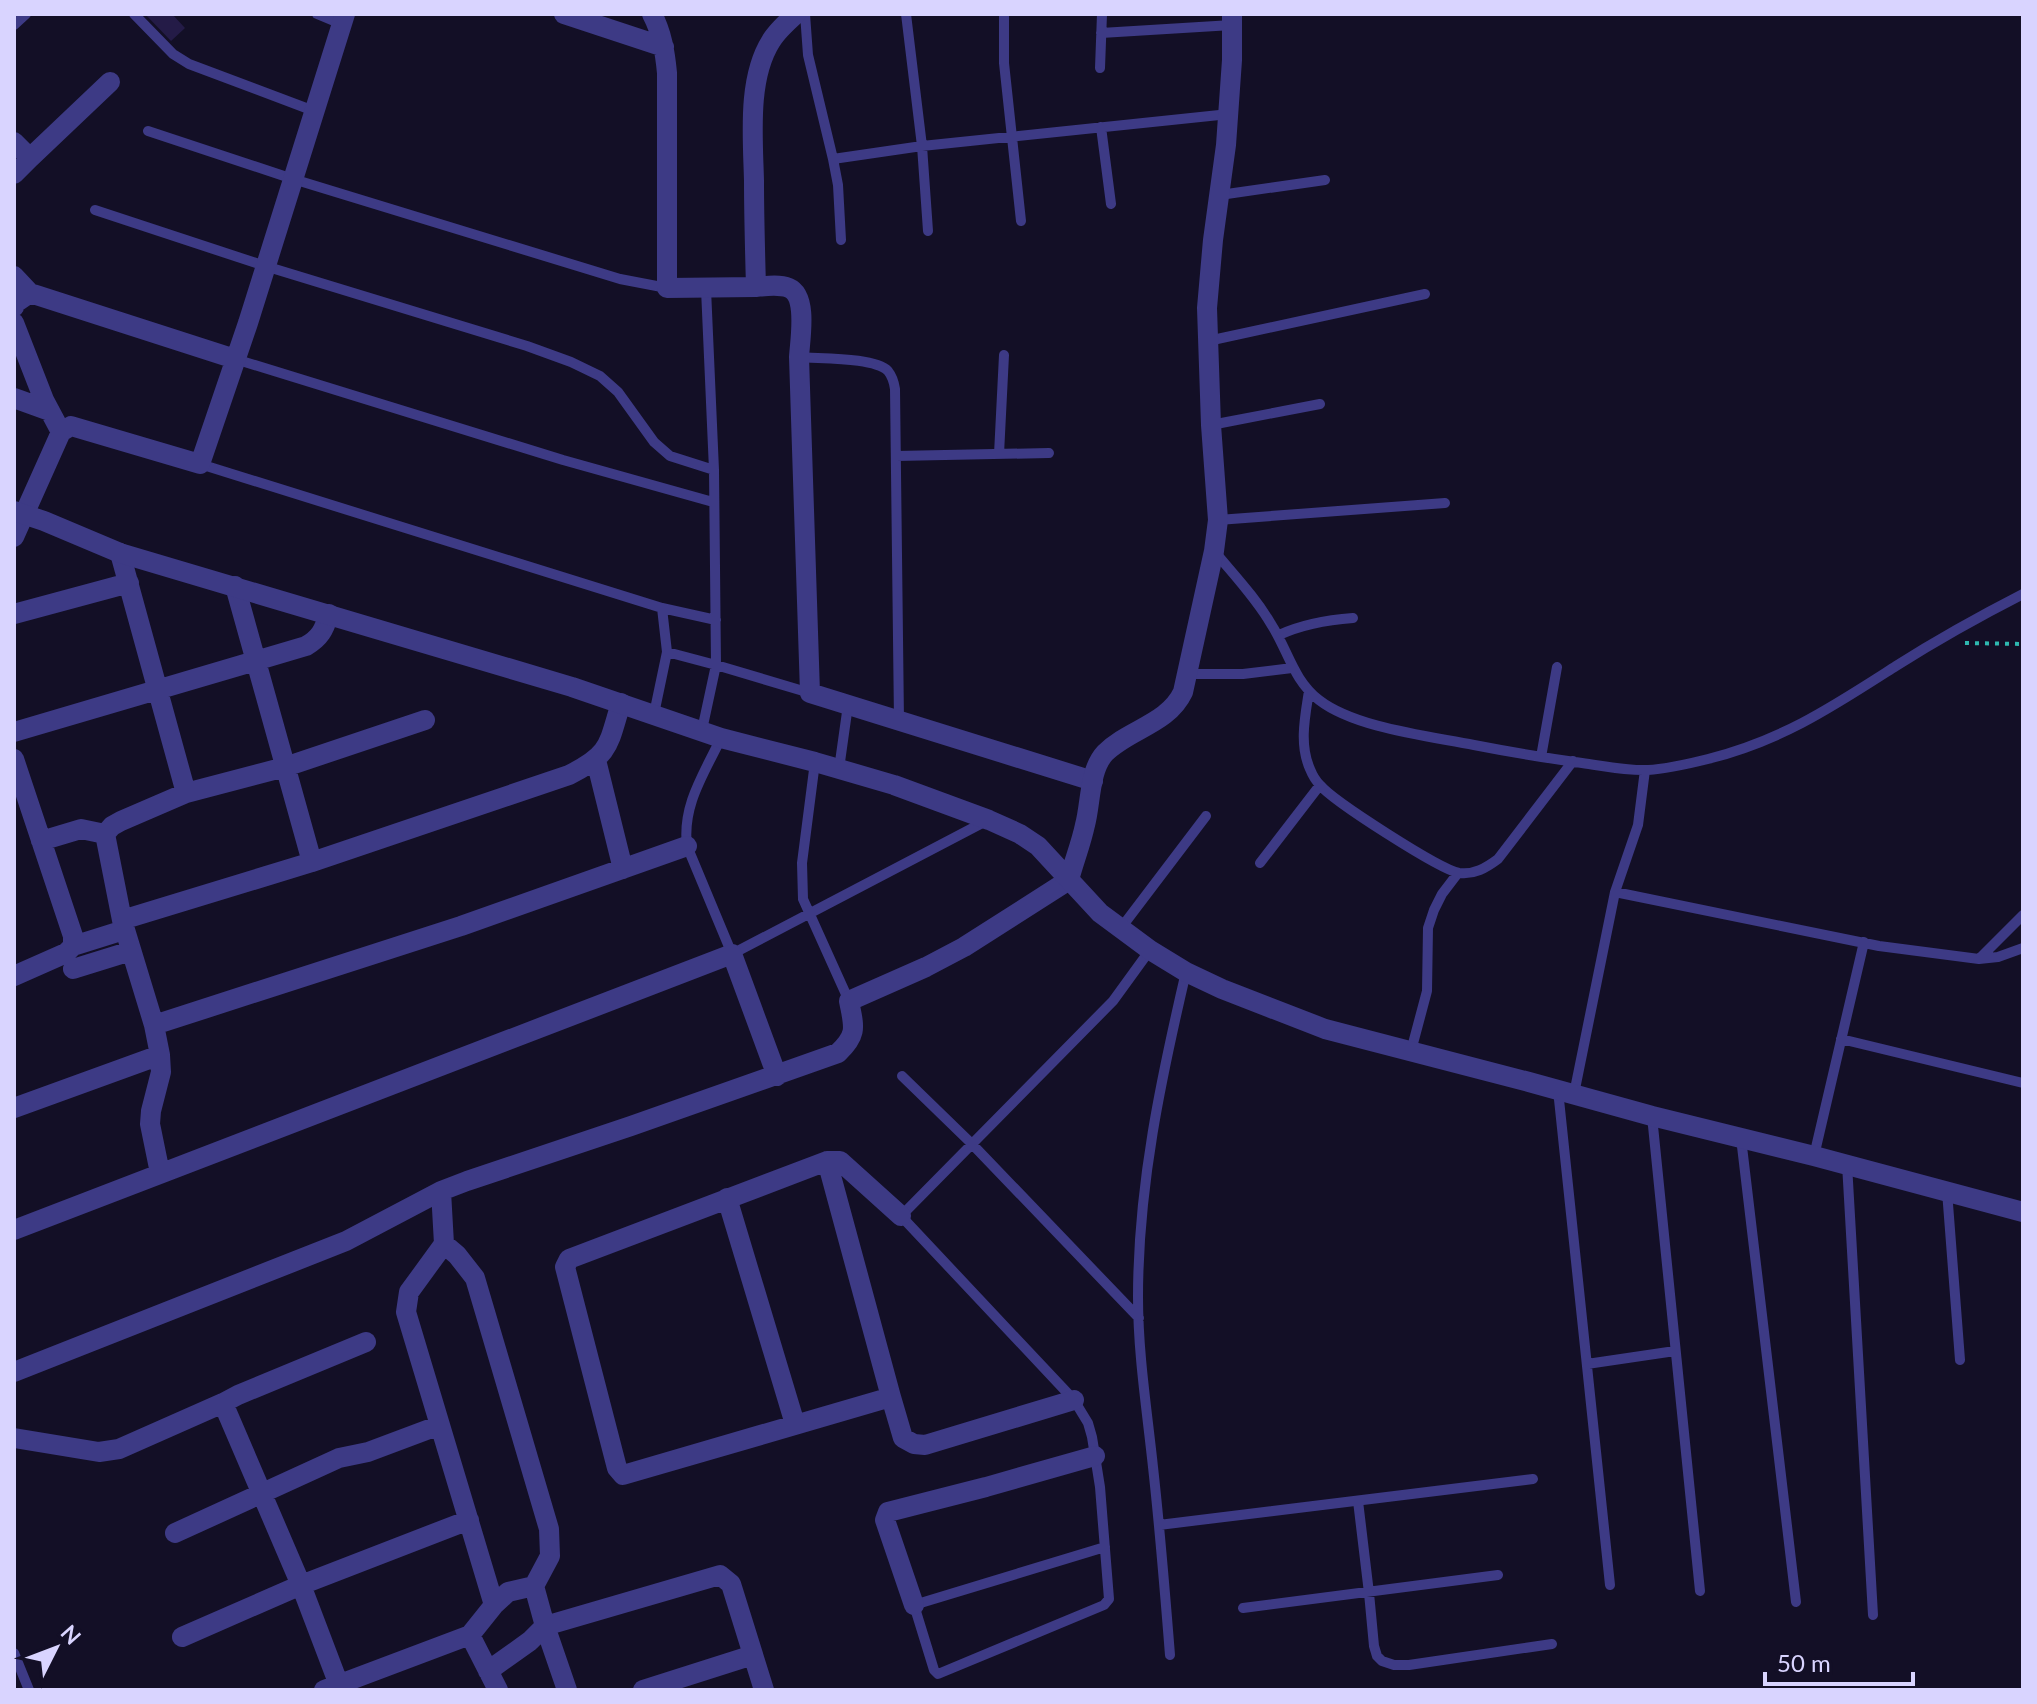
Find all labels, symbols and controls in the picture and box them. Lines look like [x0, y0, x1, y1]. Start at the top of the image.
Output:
north arrow [16, 1608, 96, 1688]
text: N [56, 1619, 87, 1650]
scale bar [1765, 1636, 1913, 1686]
text: 50 m [1777, 1648, 1831, 1677]

